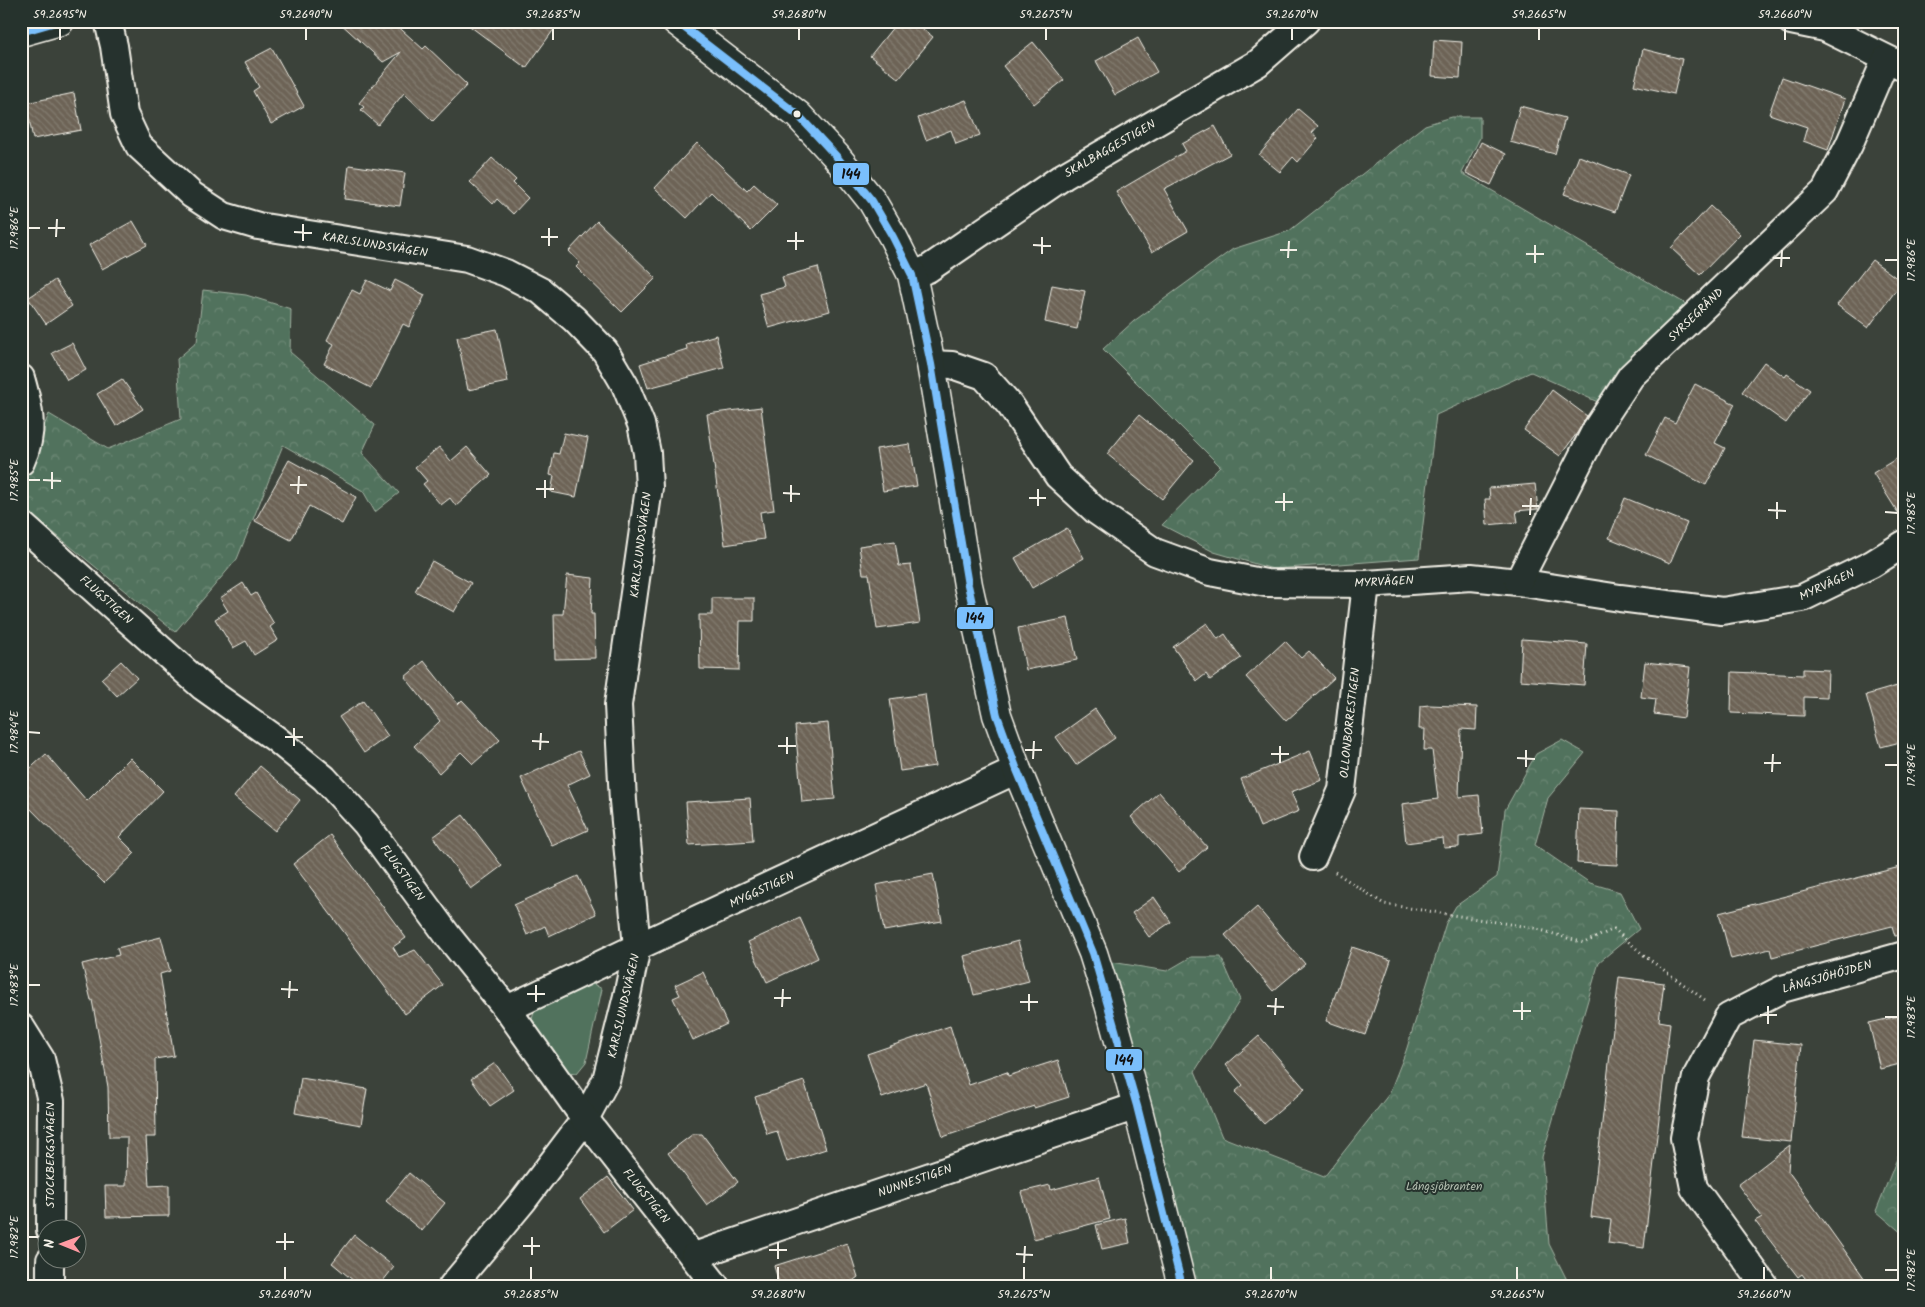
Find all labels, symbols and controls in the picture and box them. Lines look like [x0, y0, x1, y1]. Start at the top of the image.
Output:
text: 59.2695°N [33, 5, 87, 24]
text: 59.2690°N [280, 5, 332, 24]
text: 59.2685°N [526, 5, 580, 24]
text: 59.2680°N [772, 5, 826, 24]
text: 59.2675°N [1020, 5, 1072, 24]
text: 59.2670°N [1266, 5, 1318, 24]
text: 59.2665°N [1512, 5, 1566, 24]
text: 59.2660°N [1758, 5, 1812, 24]
unlabelled marker [792, 109, 802, 119]
street label: SKALBAGGESTIGEN [1061, 115, 1159, 183]
line badge: 144 [832, 162, 870, 186]
text: 144 [841, 164, 861, 186]
text: 17.986°E [5, 206, 24, 249]
street label: KARLSLUNDSVÄGEN [321, 227, 429, 263]
text: 17.986°E [1902, 238, 1921, 281]
street label: SYRSEGRÄND [1664, 283, 1728, 347]
text: 17.985°E [5, 458, 24, 501]
street label: KARLSLUNDSVÄGEN [625, 491, 657, 599]
text: 17.985°E [1902, 491, 1921, 534]
street label: MYRVÄGEN [1796, 564, 1858, 606]
street label: FLUGSTIGEN [75, 571, 137, 629]
street label: MYRVÄGEN [1354, 571, 1414, 593]
line badge: 144 [956, 606, 994, 630]
text: 144 [965, 608, 985, 630]
street label: OLLONBORRESTIGEN [1335, 667, 1365, 779]
text: 17.984°E [5, 710, 24, 753]
text: 17.984°E [1902, 743, 1921, 786]
street label: FLUGSTIGEN [375, 841, 429, 905]
street label: MYGGSTIGEN [726, 867, 798, 913]
street label: KARLSLUNDSVÄGEN [603, 952, 645, 1060]
street label: LÅNGSJÖHÖJDEN [1780, 955, 1874, 999]
text: 17.983°E [5, 962, 24, 1007]
text: 17.983°E [1902, 994, 1921, 1039]
line badge: 144 [1105, 1048, 1143, 1072]
text: 144 [1114, 1050, 1134, 1072]
street label: STOCKBERGSVÄGEN [41, 1102, 60, 1208]
street label: NUNNESTIGEN [875, 1159, 955, 1203]
street label: FLUGSTIGEN [618, 1164, 674, 1228]
park label: Långsjöbranten [1406, 1177, 1482, 1196]
text: 17.982°E [5, 1214, 24, 1259]
north arrow [38, 1220, 88, 1270]
text: N [39, 1239, 61, 1248]
text: 17.982°E [1902, 1247, 1921, 1292]
text: 59.2690°N [259, 1285, 311, 1304]
text: 59.2685°N [504, 1285, 558, 1304]
text: 59.2680°N [751, 1285, 805, 1304]
text: 59.2675°N [998, 1285, 1050, 1304]
text: 59.2670°N [1245, 1285, 1297, 1304]
text: 59.2665°N [1490, 1285, 1544, 1304]
text: 59.2660°N [1737, 1285, 1791, 1304]

